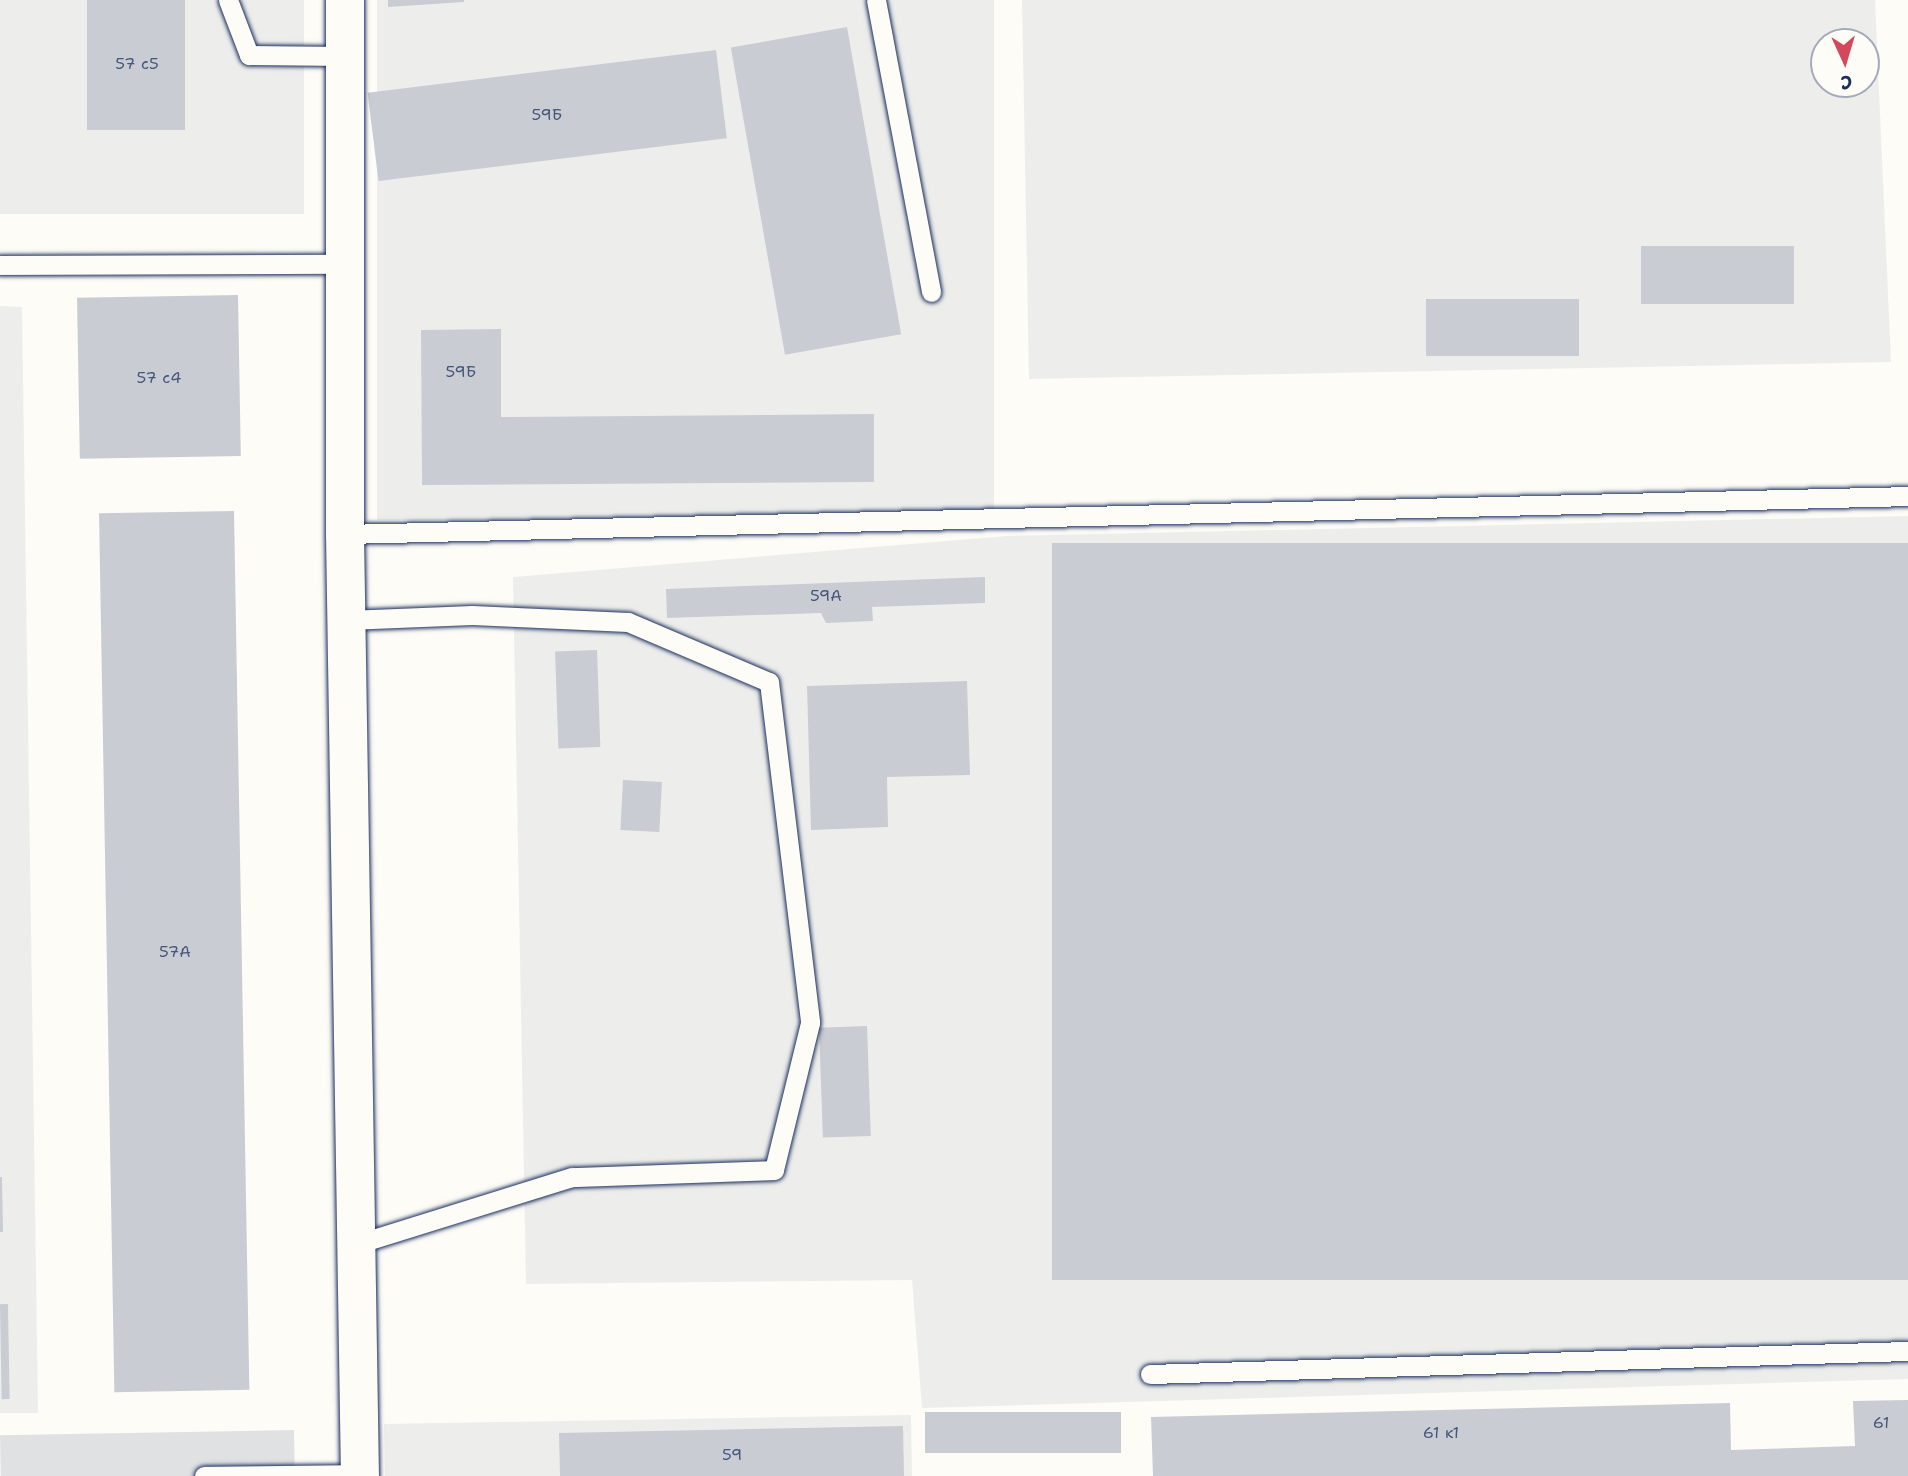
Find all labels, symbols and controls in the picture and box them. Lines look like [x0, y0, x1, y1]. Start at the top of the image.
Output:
north arrow [1810, 28, 1880, 98]
house number: 57 с5 [115, 54, 159, 74]
text: С [1840, 70, 1853, 95]
house number: 59Б [532, 105, 562, 125]
house number: 59Б [446, 362, 476, 382]
house number: 57 с4 [137, 368, 181, 388]
house number: 59А [810, 586, 842, 606]
house number: 57А [159, 942, 191, 962]
house number: 61 [1873, 1413, 1889, 1433]
house number: 61 к1 [1423, 1423, 1459, 1443]
house number: 59 [722, 1445, 742, 1465]

